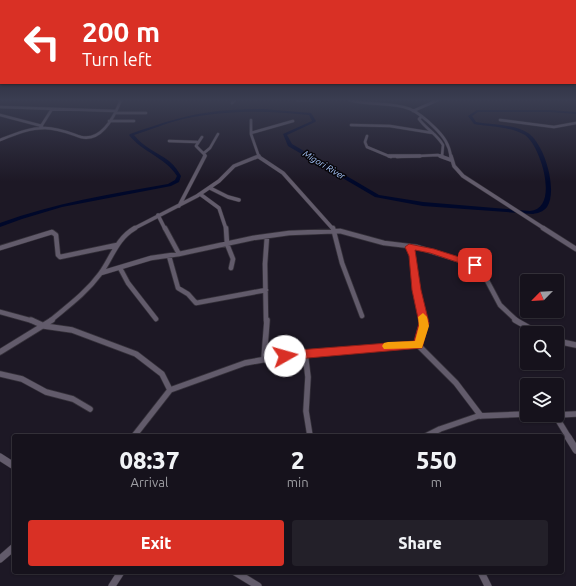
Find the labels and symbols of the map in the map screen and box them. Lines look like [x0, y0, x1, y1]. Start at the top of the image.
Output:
water label: Migori River [301, 149, 347, 182]
pin [458, 248, 492, 282]
north arrow [520, 274, 564, 318]
position arrow [264, 335, 306, 377]

